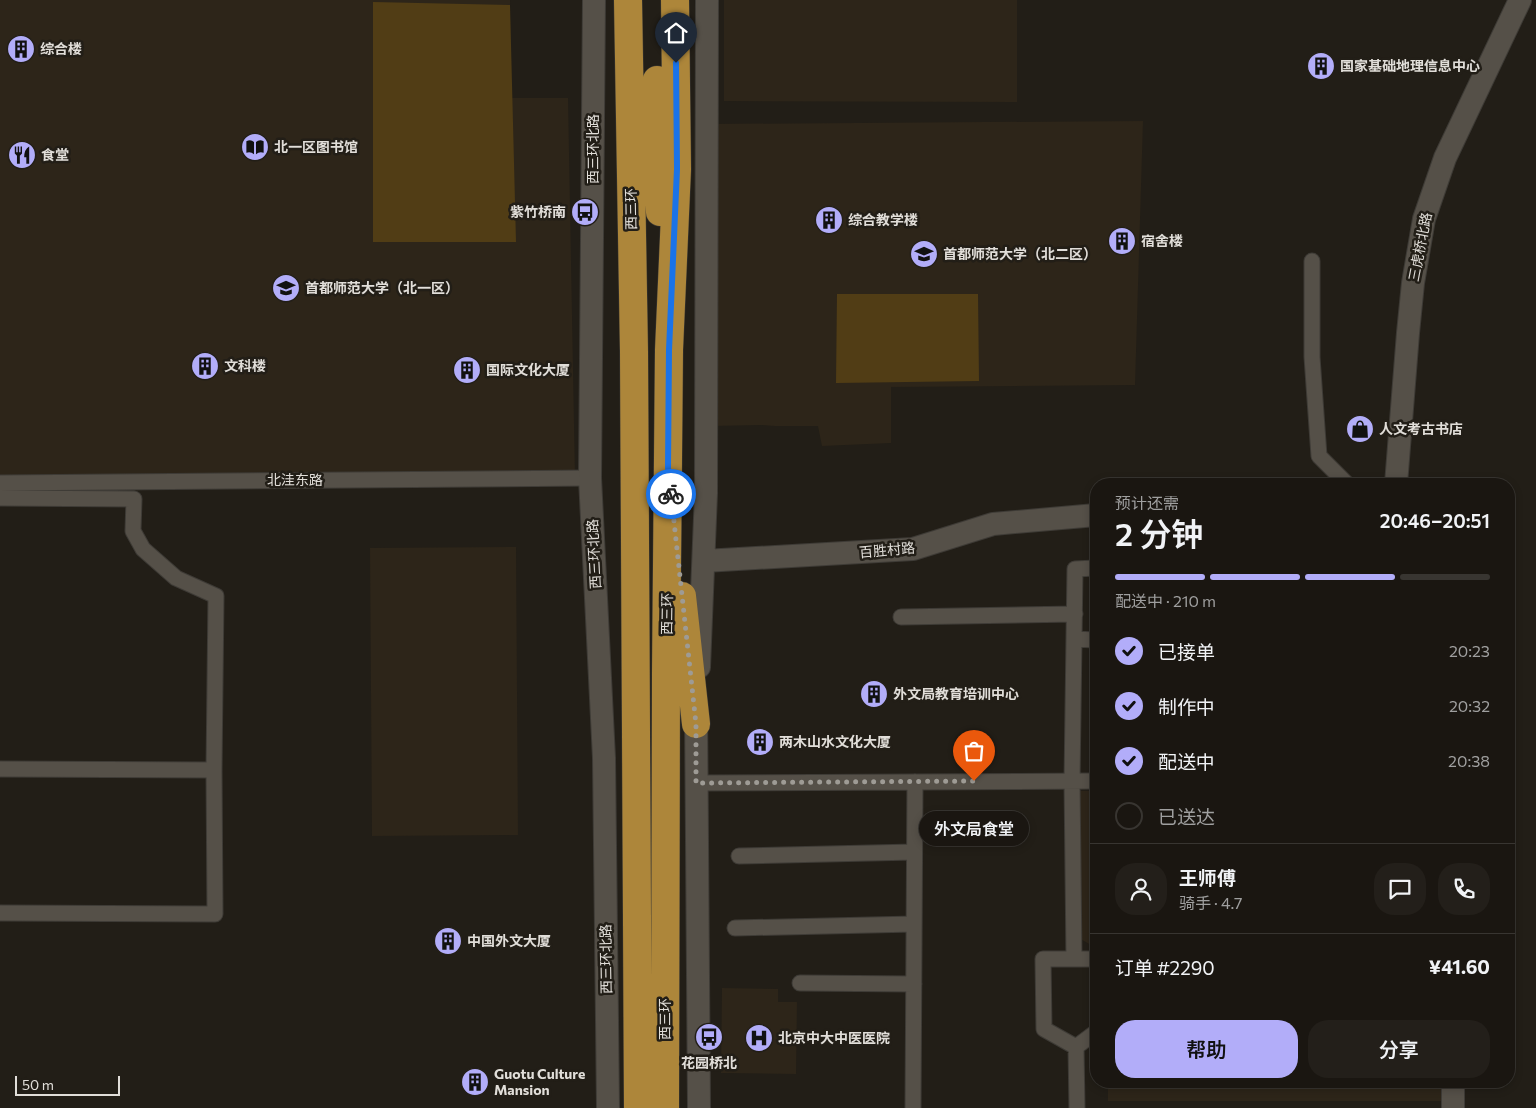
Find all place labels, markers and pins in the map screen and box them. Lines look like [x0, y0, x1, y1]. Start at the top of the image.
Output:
pin [655, 12, 697, 63]
building icon: 综合楼 [6, 34, 36, 64]
place label: 综合楼 [40, 40, 82, 57]
building icon: 国家基础地理信息中心 [1306, 51, 1336, 81]
place label: 国家基础地理信息中心 [1340, 57, 1480, 74]
library icon: 北一区图书馆 [240, 132, 270, 162]
place label: 北一区图书馆 [274, 138, 358, 155]
restaurant icon: 食堂 [7, 140, 37, 170]
place label: 食堂 [41, 146, 69, 163]
bus stop icon: 紫竹桥南 [570, 197, 600, 227]
place label: 紫竹桥南 [510, 203, 566, 220]
building icon: 综合教学楼 [814, 205, 844, 235]
place label: 综合教学楼 [848, 211, 918, 228]
building icon: 宿舍楼 [1107, 226, 1137, 256]
place label: 宿舍楼 [1141, 232, 1183, 249]
school or university icon: 首都师范大学（北二区） [909, 239, 939, 269]
place label: 首都师范大学（北二区） [943, 245, 1097, 262]
school or university icon: 首都师范大学（北一区） [271, 273, 301, 303]
place label: 首都师范大学（北一区） [305, 279, 459, 296]
building icon: 文科楼 [190, 351, 220, 381]
building icon: 国际文化大厦 [452, 355, 482, 385]
place label: 文科楼 [224, 357, 266, 374]
place label: 国际文化大厦 [486, 361, 570, 378]
shop icon: 人文考古书店 [1345, 414, 1375, 444]
place label: 人文考古书店 [1379, 420, 1463, 437]
building icon: 外文局教育培训中心 [859, 679, 889, 709]
place label: 外文局教育培训中心 [893, 685, 1019, 702]
building icon: 两木山水文化大厦 [745, 727, 775, 757]
pin [953, 730, 995, 781]
place label: 两木山水文化大厦 [779, 733, 891, 750]
callout: 外文局食堂 [919, 811, 1029, 846]
building icon: 中国外文大厦 [433, 926, 463, 956]
place label: 中国外文大厦 [467, 932, 551, 949]
bus stop icon: 花园桥北 [694, 1022, 724, 1052]
hospital icon: 北京中大中医医院 [744, 1023, 774, 1053]
place label: 北京中大中医医院 [778, 1029, 890, 1046]
place label: 花园桥北 [681, 1054, 737, 1071]
place label: Guotu Culture Mansion [494, 1065, 585, 1098]
building icon: Guotu Culture Mansion [460, 1067, 490, 1097]

